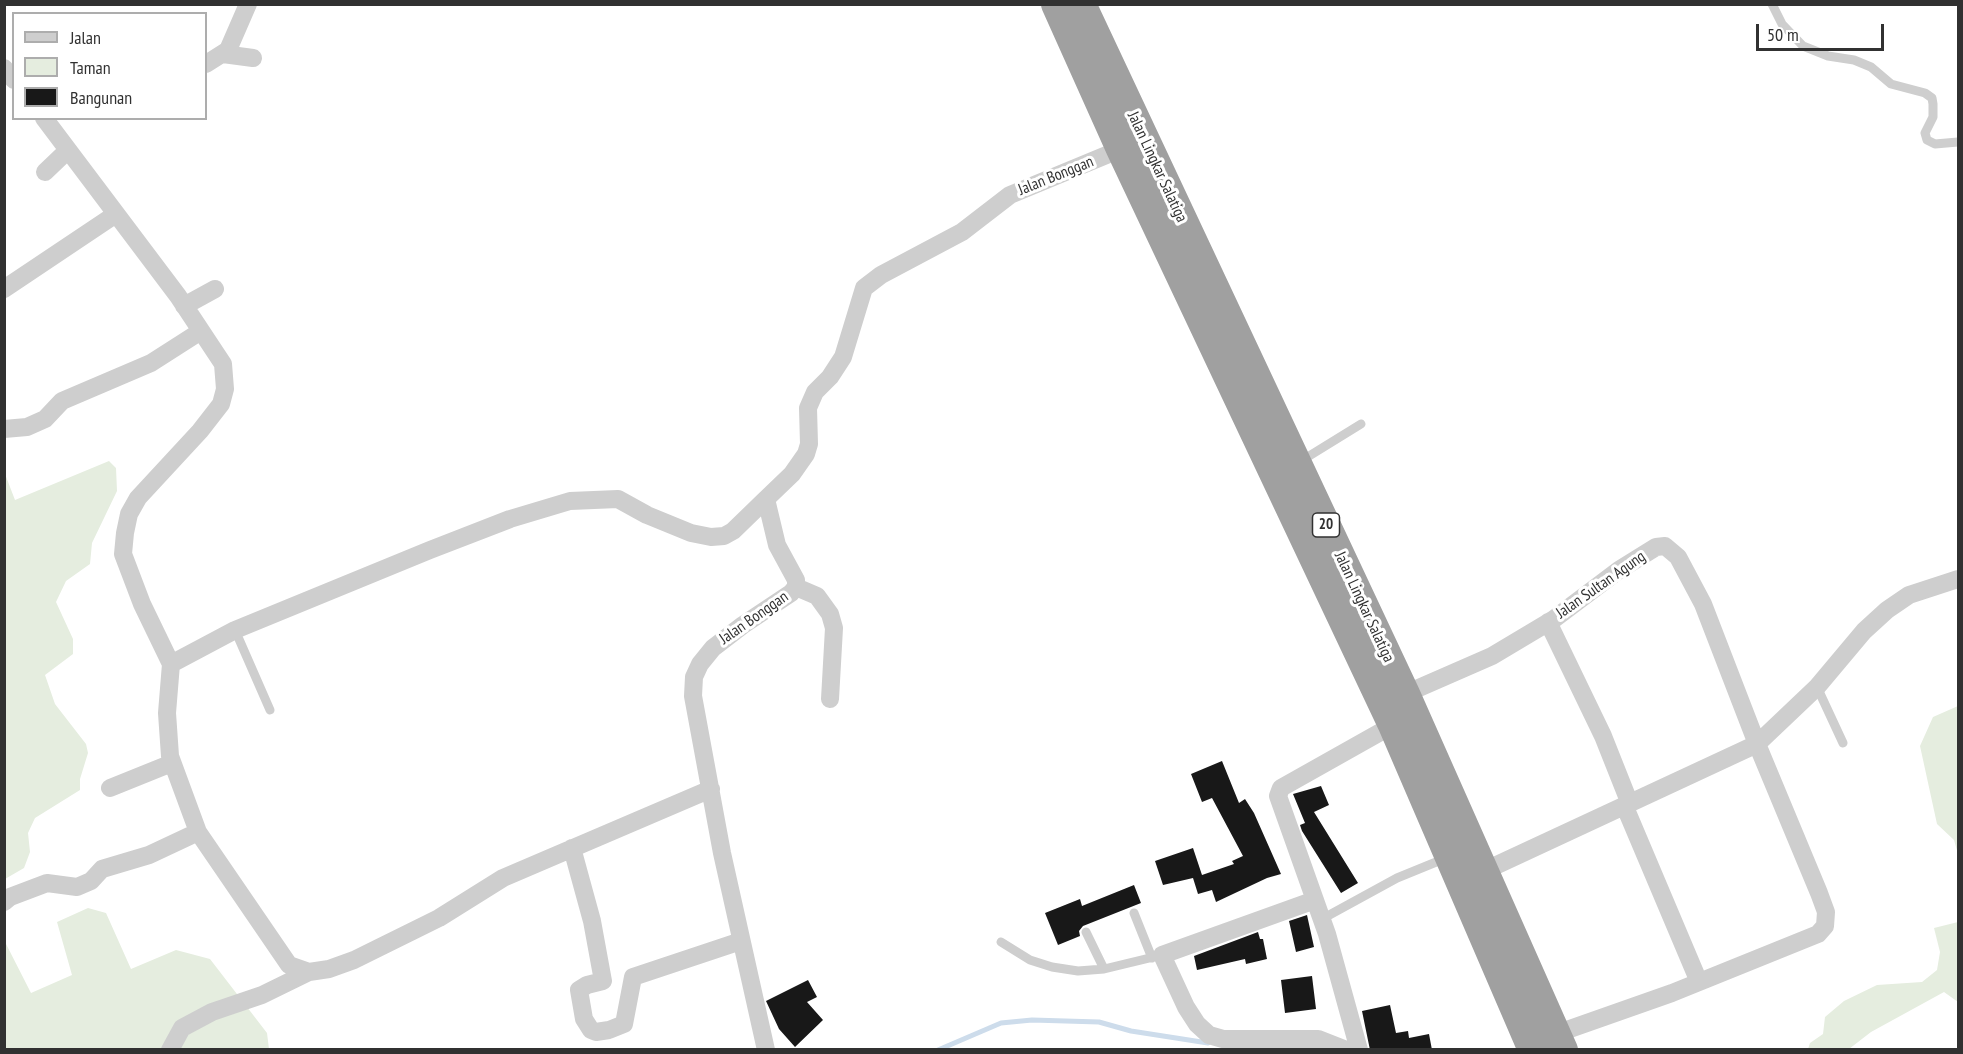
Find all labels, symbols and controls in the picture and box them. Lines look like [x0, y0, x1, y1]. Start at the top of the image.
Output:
legend [12, 12, 207, 120]
scale bar [1759, 12, 1886, 50]
text: 50 m [1767, 23, 1799, 46]
text: Jalan [70, 26, 101, 49]
text: Taman [70, 56, 111, 79]
text: Bangunan [70, 86, 132, 109]
street label: Jalan Lingkar Salatiga [1123, 109, 1191, 225]
street label: Jalan Bonggan [1016, 152, 1096, 200]
road number: 20 [1312, 513, 1340, 537]
street label: Jalan Sultan Agung [1553, 547, 1649, 623]
street label: Jalan Lingkar Salatiga [1330, 549, 1398, 665]
street label: Jalan Bonggan [716, 587, 792, 649]

